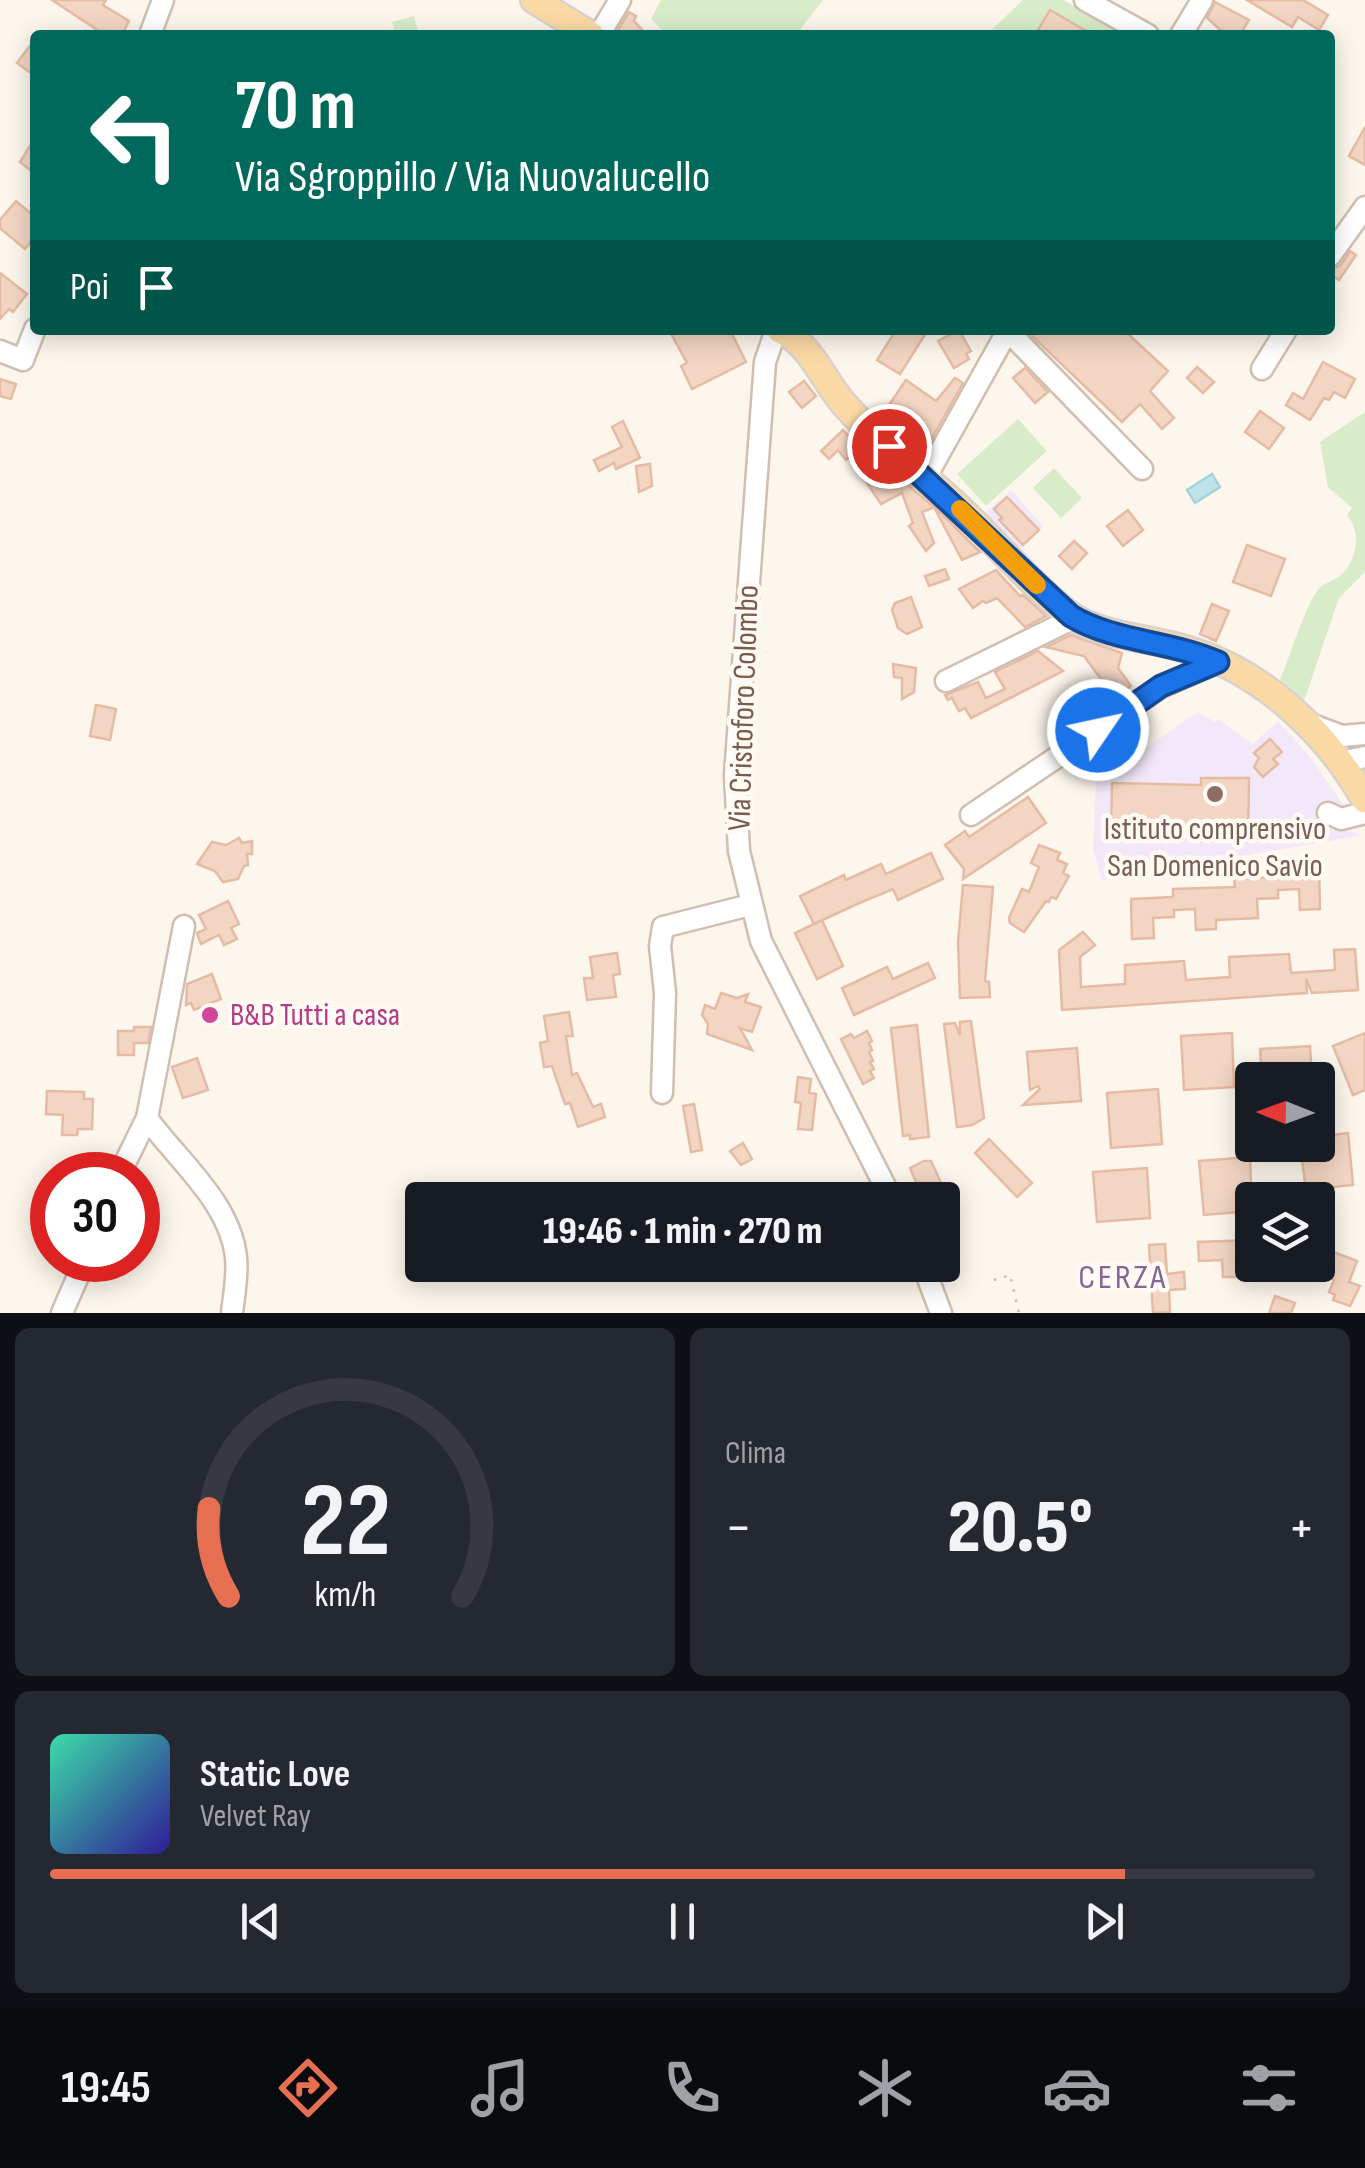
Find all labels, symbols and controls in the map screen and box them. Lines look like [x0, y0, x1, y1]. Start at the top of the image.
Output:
text: 70 m [235, 65, 356, 149]
icon: left [70, 70, 200, 200]
text: Via Sgroppillo / Via Nuovalucello [235, 150, 710, 205]
icon: arrive [129, 260, 184, 315]
text: Poi [70, 265, 109, 310]
pin [847, 404, 932, 489]
icon: arrive [862, 419, 917, 474]
street label: Via Cristoforo Colombo [720, 584, 768, 832]
position arrow [1046, 678, 1150, 782]
marker: Istituto comprensivo San Domenico Savio [1204, 783, 1226, 805]
place label: Istituto comprensivo San Domenico Savio [1104, 810, 1326, 886]
place label: B&B Tutti a casa [230, 996, 400, 1035]
marker: B&B Tutti a casa [199, 1004, 221, 1026]
north arrow [1235, 1062, 1335, 1162]
map controls [1235, 1062, 1335, 1282]
speed limit sign: 30 [30, 1152, 160, 1282]
button: layers [1235, 1182, 1335, 1282]
text: 19:46 · 1 min · 270 m [543, 1209, 822, 1254]
district label: CERZA [1078, 1256, 1168, 1299]
text: Clima [725, 1434, 786, 1473]
text: 22 [299, 1460, 391, 1585]
text: 20.5° [947, 1483, 1093, 1574]
text: − [725, 1495, 752, 1562]
text: + [1288, 1495, 1315, 1562]
text: km/h [314, 1574, 376, 1617]
text: Static Love [200, 1752, 350, 1797]
text: Velvet Ray [200, 1797, 311, 1836]
icon: previous [233, 1894, 288, 1949]
icon: pause [655, 1894, 710, 1949]
icon: next [1077, 1894, 1132, 1949]
icon: directions [273, 2053, 343, 2123]
icon: music [465, 2053, 535, 2123]
icon: phone [657, 2053, 727, 2123]
icon: climate [850, 2053, 920, 2123]
icon: car [1042, 2053, 1112, 2123]
icon: filters [1234, 2053, 1304, 2123]
text: 19:45 [61, 2061, 151, 2116]

